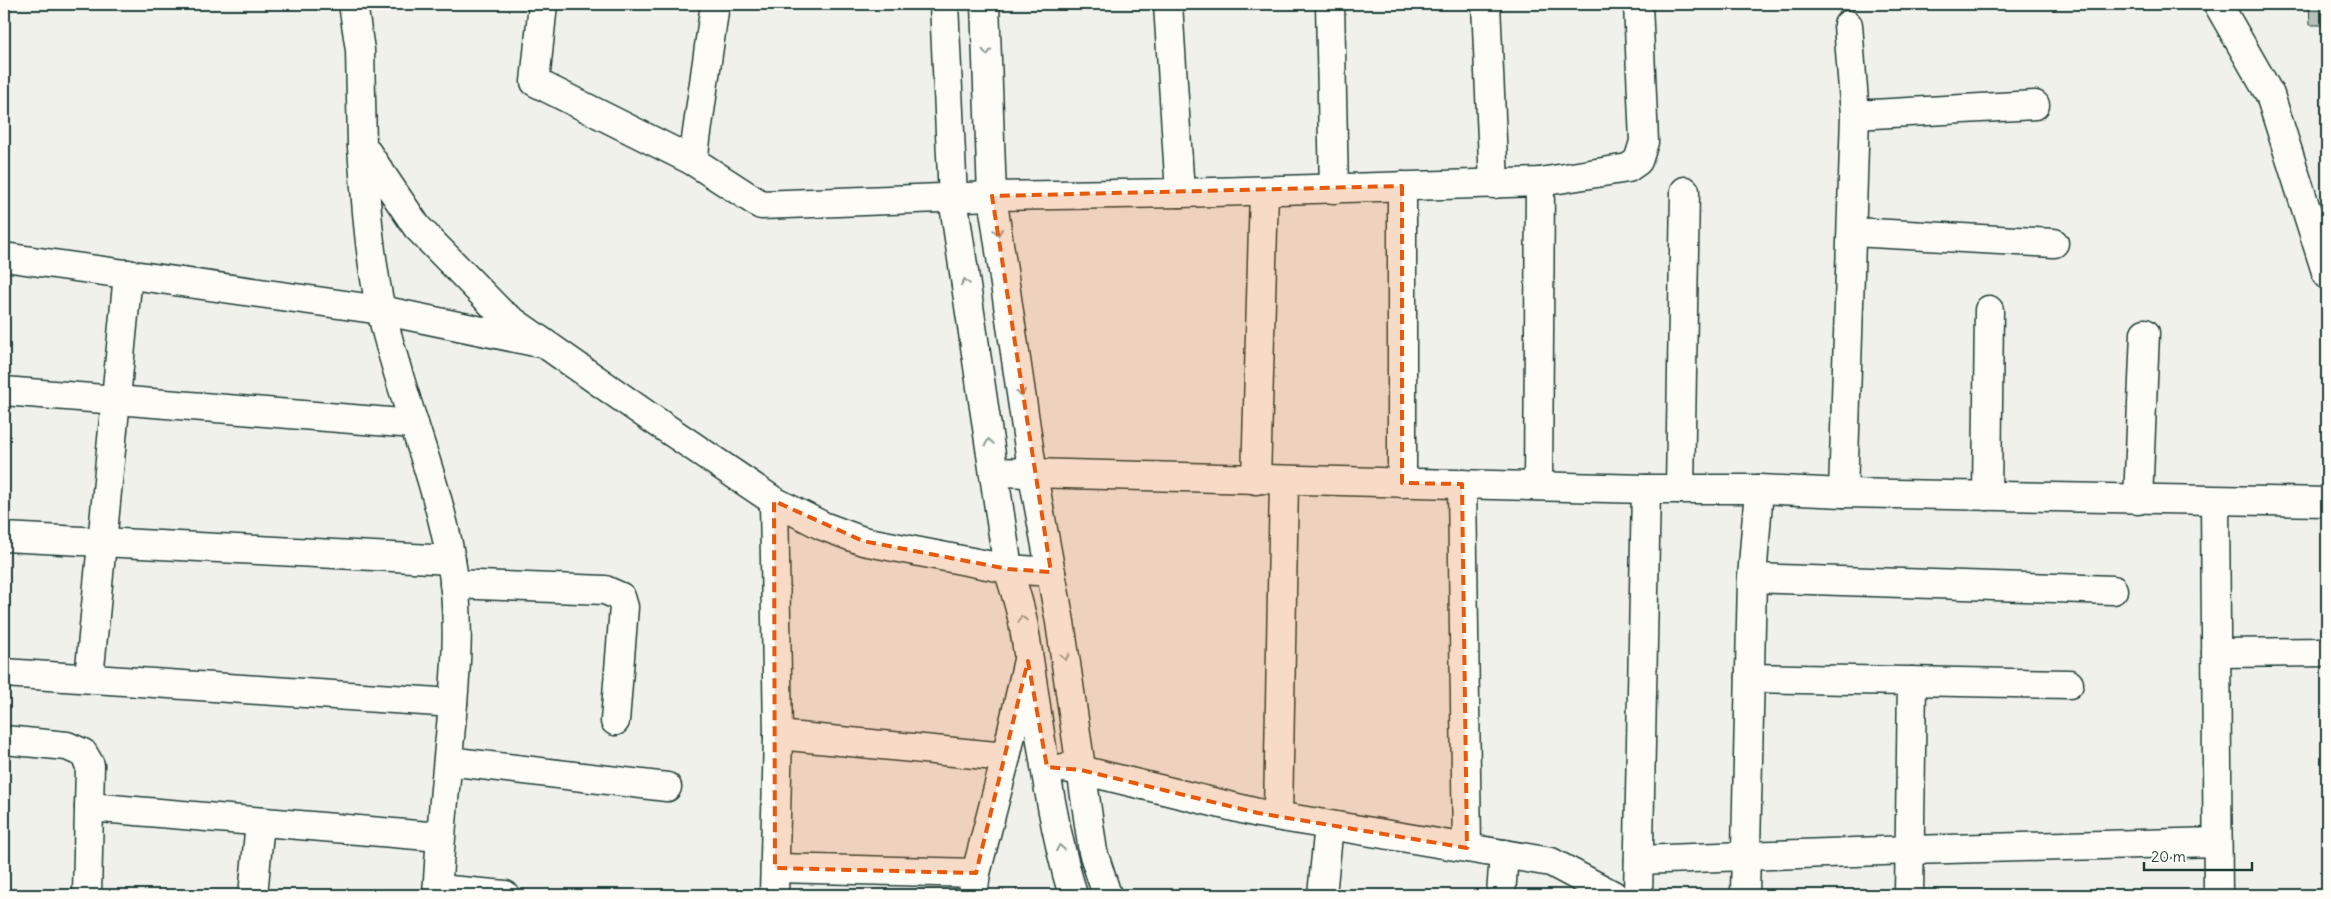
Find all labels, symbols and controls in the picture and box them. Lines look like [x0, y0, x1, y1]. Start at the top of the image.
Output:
one-way arrow [982, 49, 992, 57]
one-way arrow [992, 228, 1002, 236]
one-way arrow [961, 277, 971, 286]
one-way arrow [1016, 388, 1026, 397]
one-way arrow [985, 438, 995, 447]
one-way arrow [1017, 615, 1028, 624]
one-way arrow [1059, 653, 1070, 661]
scale bar [2144, 839, 2251, 871]
one-way arrow [1056, 844, 1066, 853]
text: 20 m [2151, 847, 2186, 866]

